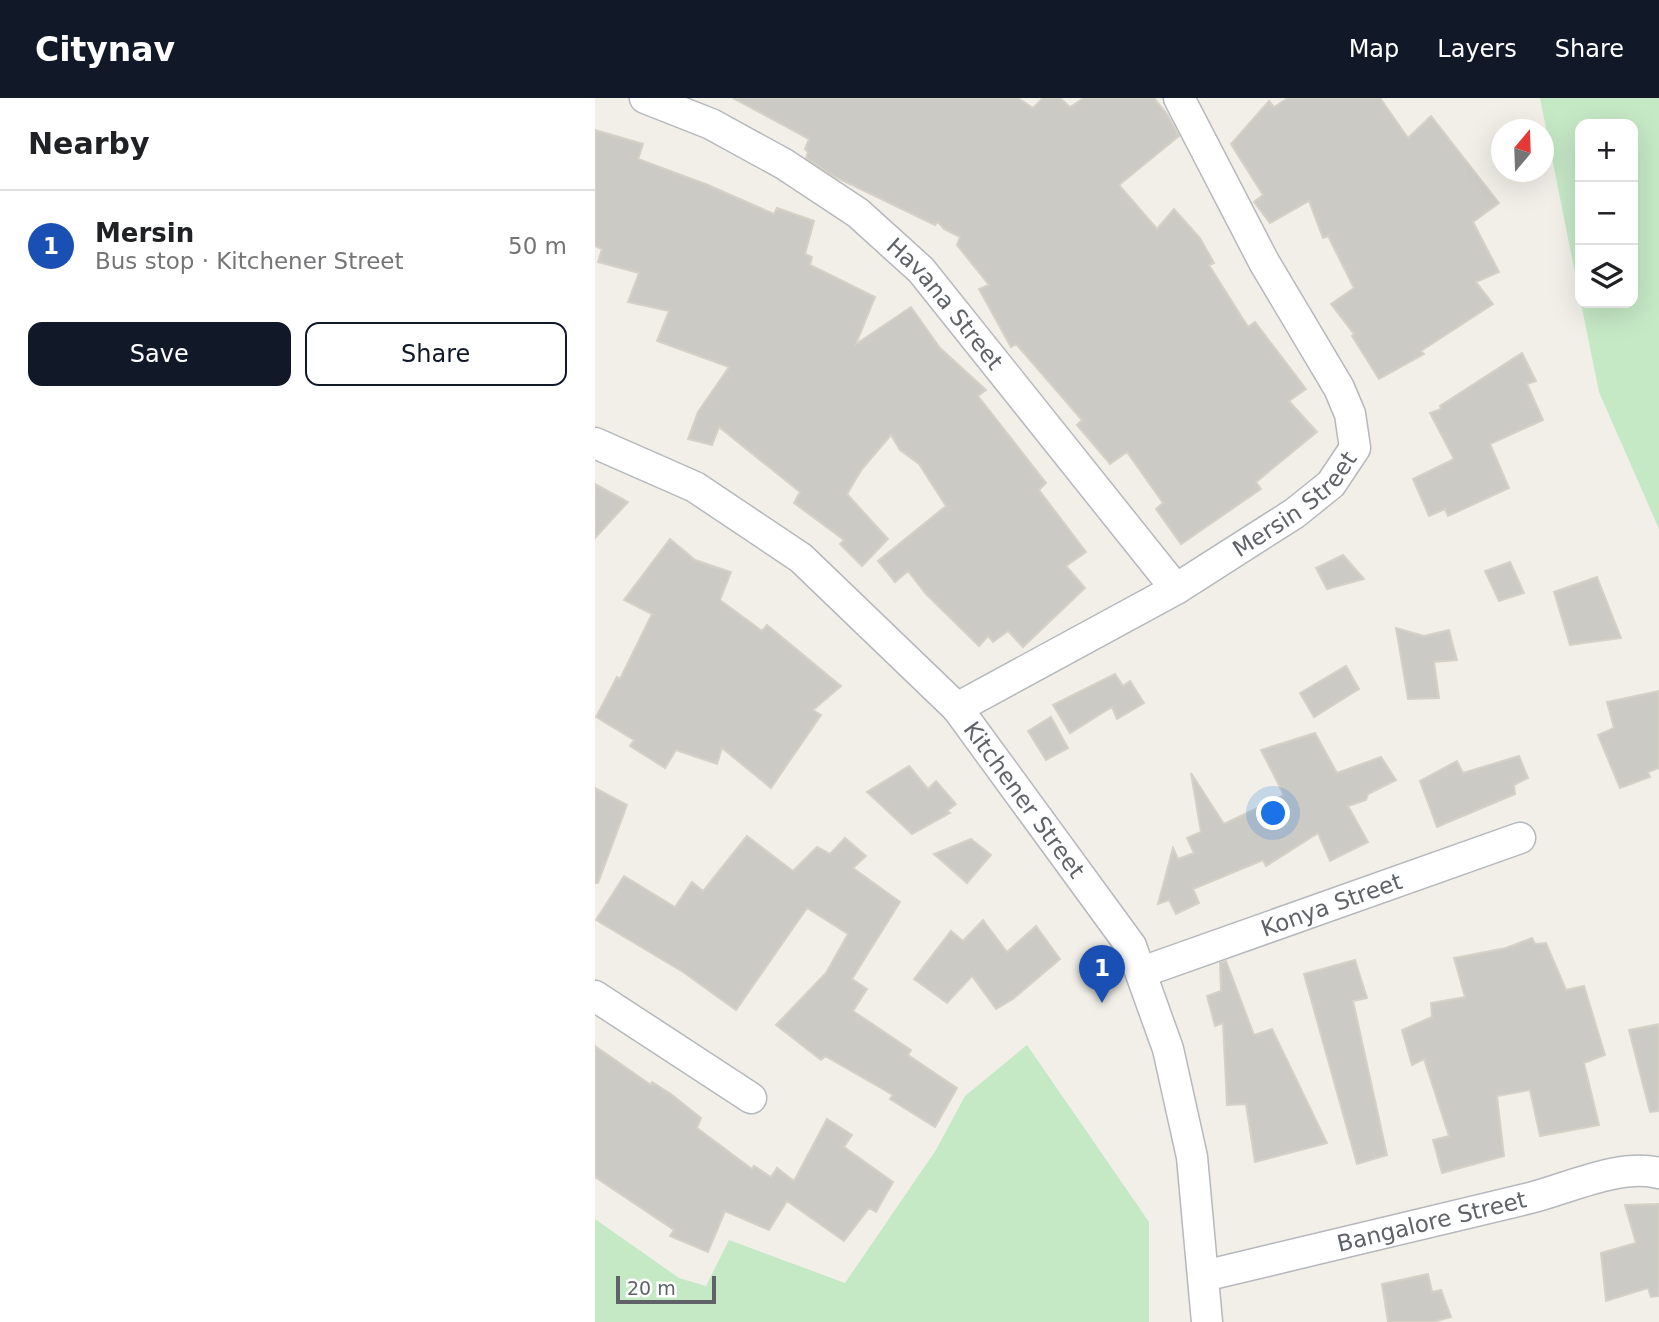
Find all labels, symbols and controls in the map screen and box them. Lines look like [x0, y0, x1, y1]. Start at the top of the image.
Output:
text: Citynav [35, 30, 175, 69]
text: Map [1349, 35, 1399, 63]
text: Layers [1437, 35, 1517, 63]
text: Share [1555, 35, 1624, 63]
north arrow [1491, 119, 1554, 182]
map controls [1575, 119, 1638, 308]
button: + [1575, 119, 1638, 182]
text: Nearby [28, 126, 150, 161]
button: − [1575, 182, 1638, 245]
text: Mersin [95, 218, 194, 248]
text: 1 [43, 233, 59, 259]
text: 50 m [508, 233, 567, 259]
street label: Havana Street [882, 233, 1008, 375]
button: layers [1575, 245, 1638, 308]
text: Bus stop · Kitchener Street [95, 248, 404, 274]
button: Save [28, 322, 291, 386]
button: Share [305, 322, 567, 386]
street label: Mersin Street [1228, 447, 1362, 562]
street label: Kitchener Street [958, 717, 1090, 883]
your location [1256, 796, 1290, 830]
street label: Konya Street [1258, 868, 1405, 942]
pin: 1 [1079, 945, 1125, 1003]
street label: Bangalore Street [1334, 1186, 1529, 1257]
scale bar [616, 1273, 716, 1305]
text: 20 m [627, 1277, 676, 1299]

